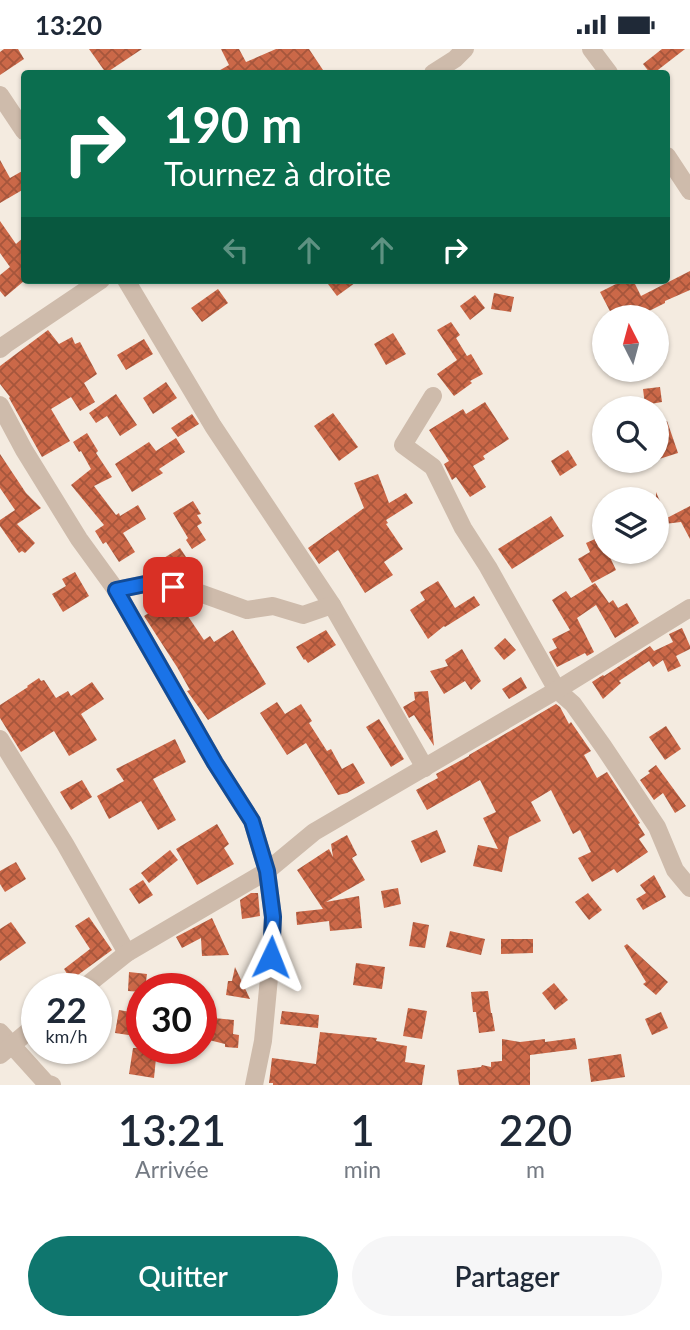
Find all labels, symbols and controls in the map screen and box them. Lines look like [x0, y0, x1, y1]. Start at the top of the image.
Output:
text: 13:20 [35, 9, 102, 41]
text: 190 m [164, 95, 302, 153]
icon: right [49, 98, 140, 189]
text: Tournez à droite [164, 154, 391, 193]
icon: left [217, 231, 255, 269]
icon: ahead [290, 231, 328, 269]
icon: ahead [363, 231, 401, 269]
icon: right [436, 231, 474, 269]
north arrow [592, 305, 668, 381]
map controls [592, 305, 669, 564]
button: search [592, 396, 669, 473]
button: layers [592, 487, 669, 564]
pin [143, 557, 203, 617]
icon: arrive [154, 568, 192, 606]
position arrow [234, 920, 308, 994]
speed limit sign: 30 [126, 973, 217, 1064]
text: 22 [46, 988, 87, 1030]
text: km/h [45, 1025, 88, 1047]
text: 13:21 [118, 1105, 226, 1155]
text: 1 [350, 1105, 375, 1155]
text: 220 [499, 1105, 572, 1155]
text: Arrivée [135, 1155, 209, 1183]
text: min [344, 1155, 381, 1183]
text: m [526, 1155, 545, 1183]
button: Quitter [28, 1236, 338, 1316]
button: Partager [352, 1236, 662, 1316]

